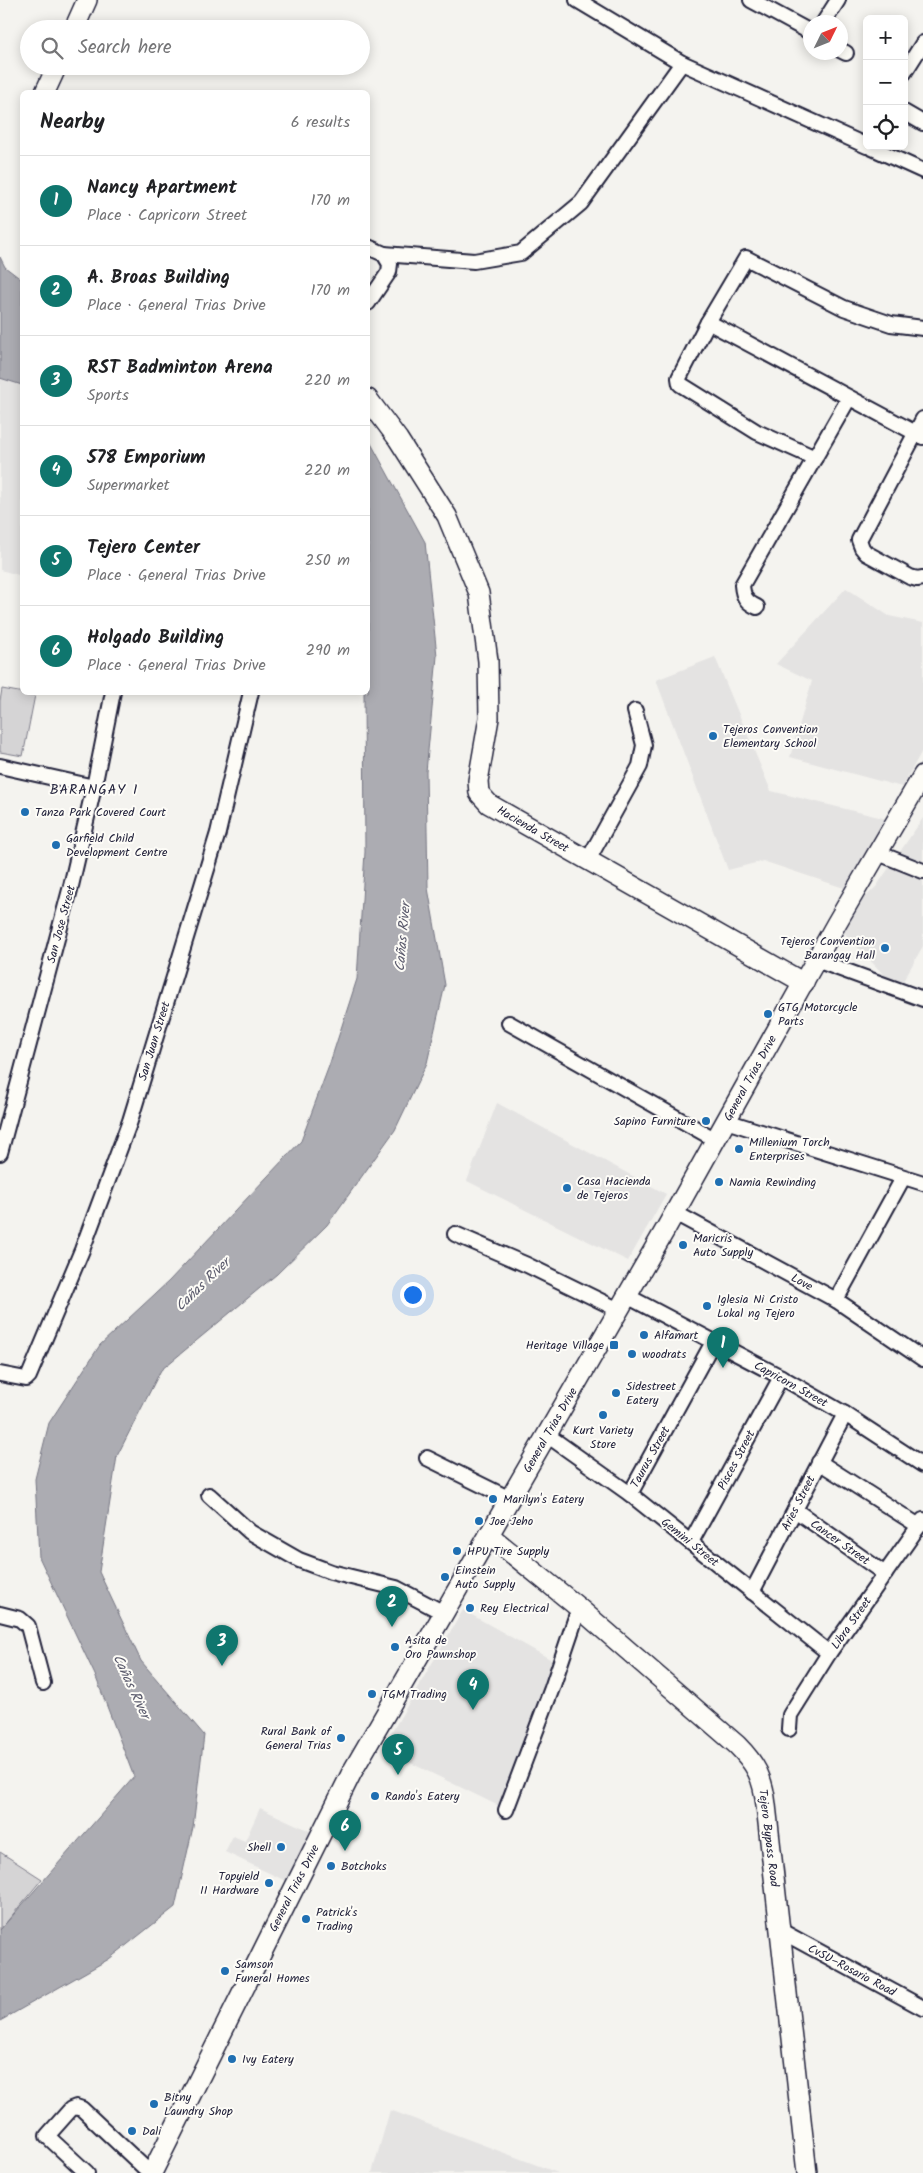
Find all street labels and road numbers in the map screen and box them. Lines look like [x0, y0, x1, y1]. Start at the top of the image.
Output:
street label: Hacienda Street [493, 801, 573, 858]
street label: San Jose Street [42, 883, 81, 965]
street label: San Juan Street [133, 999, 176, 1083]
street label: General Trias Drive [719, 1031, 782, 1125]
street label: Love [787, 1269, 817, 1296]
street label: Capricorn Street [750, 1356, 831, 1413]
street label: General Trias Drive [518, 1384, 583, 1476]
street label: Taurus Street [626, 1423, 675, 1492]
street label: Pisces Street [713, 1427, 760, 1494]
street label: Aries Street [776, 1472, 821, 1534]
street label: Gemini Street [657, 1513, 723, 1572]
street label: Cancer Street [806, 1515, 874, 1570]
street label: Libra Street [826, 1593, 877, 1654]
street label: Tejero Bypass Road [753, 1788, 784, 1889]
street label: General Trias Drive [264, 1841, 325, 1935]
street label: CvSU–Rosario Road [804, 1939, 900, 2002]

